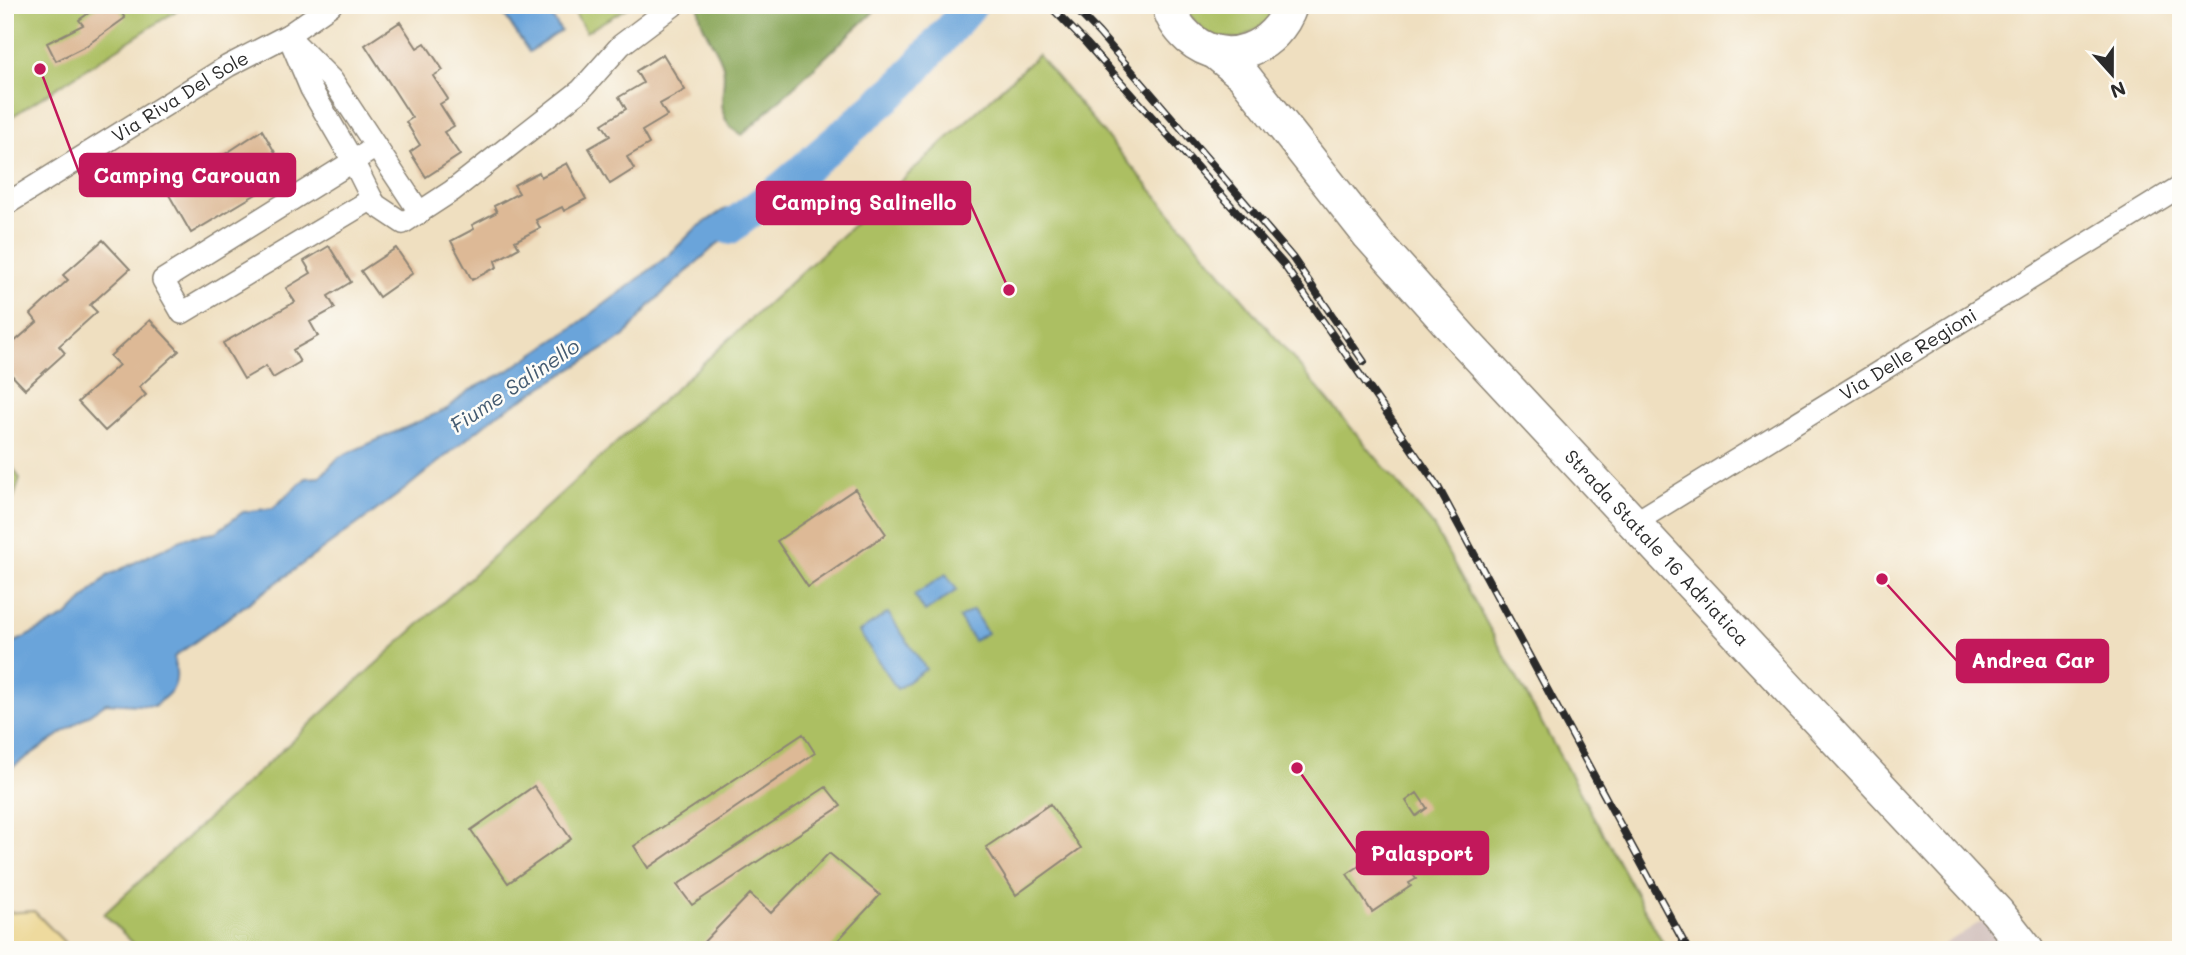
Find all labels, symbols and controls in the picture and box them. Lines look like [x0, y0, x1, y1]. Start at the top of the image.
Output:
north arrow [2078, 38, 2148, 108]
street label: Via Riva Del Sole [107, 45, 252, 148]
text: N [2107, 76, 2129, 105]
callout: Camping Carouan [80, 154, 295, 196]
text: Camping Carouan [94, 161, 280, 188]
callout: Camping Salinello [757, 182, 970, 224]
text: Camping Salinello [771, 188, 957, 215]
street label: Via Delle Regioni [1835, 302, 1981, 405]
water label: Fiume Salinello [444, 332, 584, 438]
street label: Strada Statale 16 Adriatica [1560, 444, 1755, 651]
callout: Andrea Car [1957, 640, 2108, 682]
text: Andrea Car [1971, 646, 2095, 673]
callout: Palasport [1357, 832, 1488, 874]
text: Palasport [1371, 839, 1473, 866]

